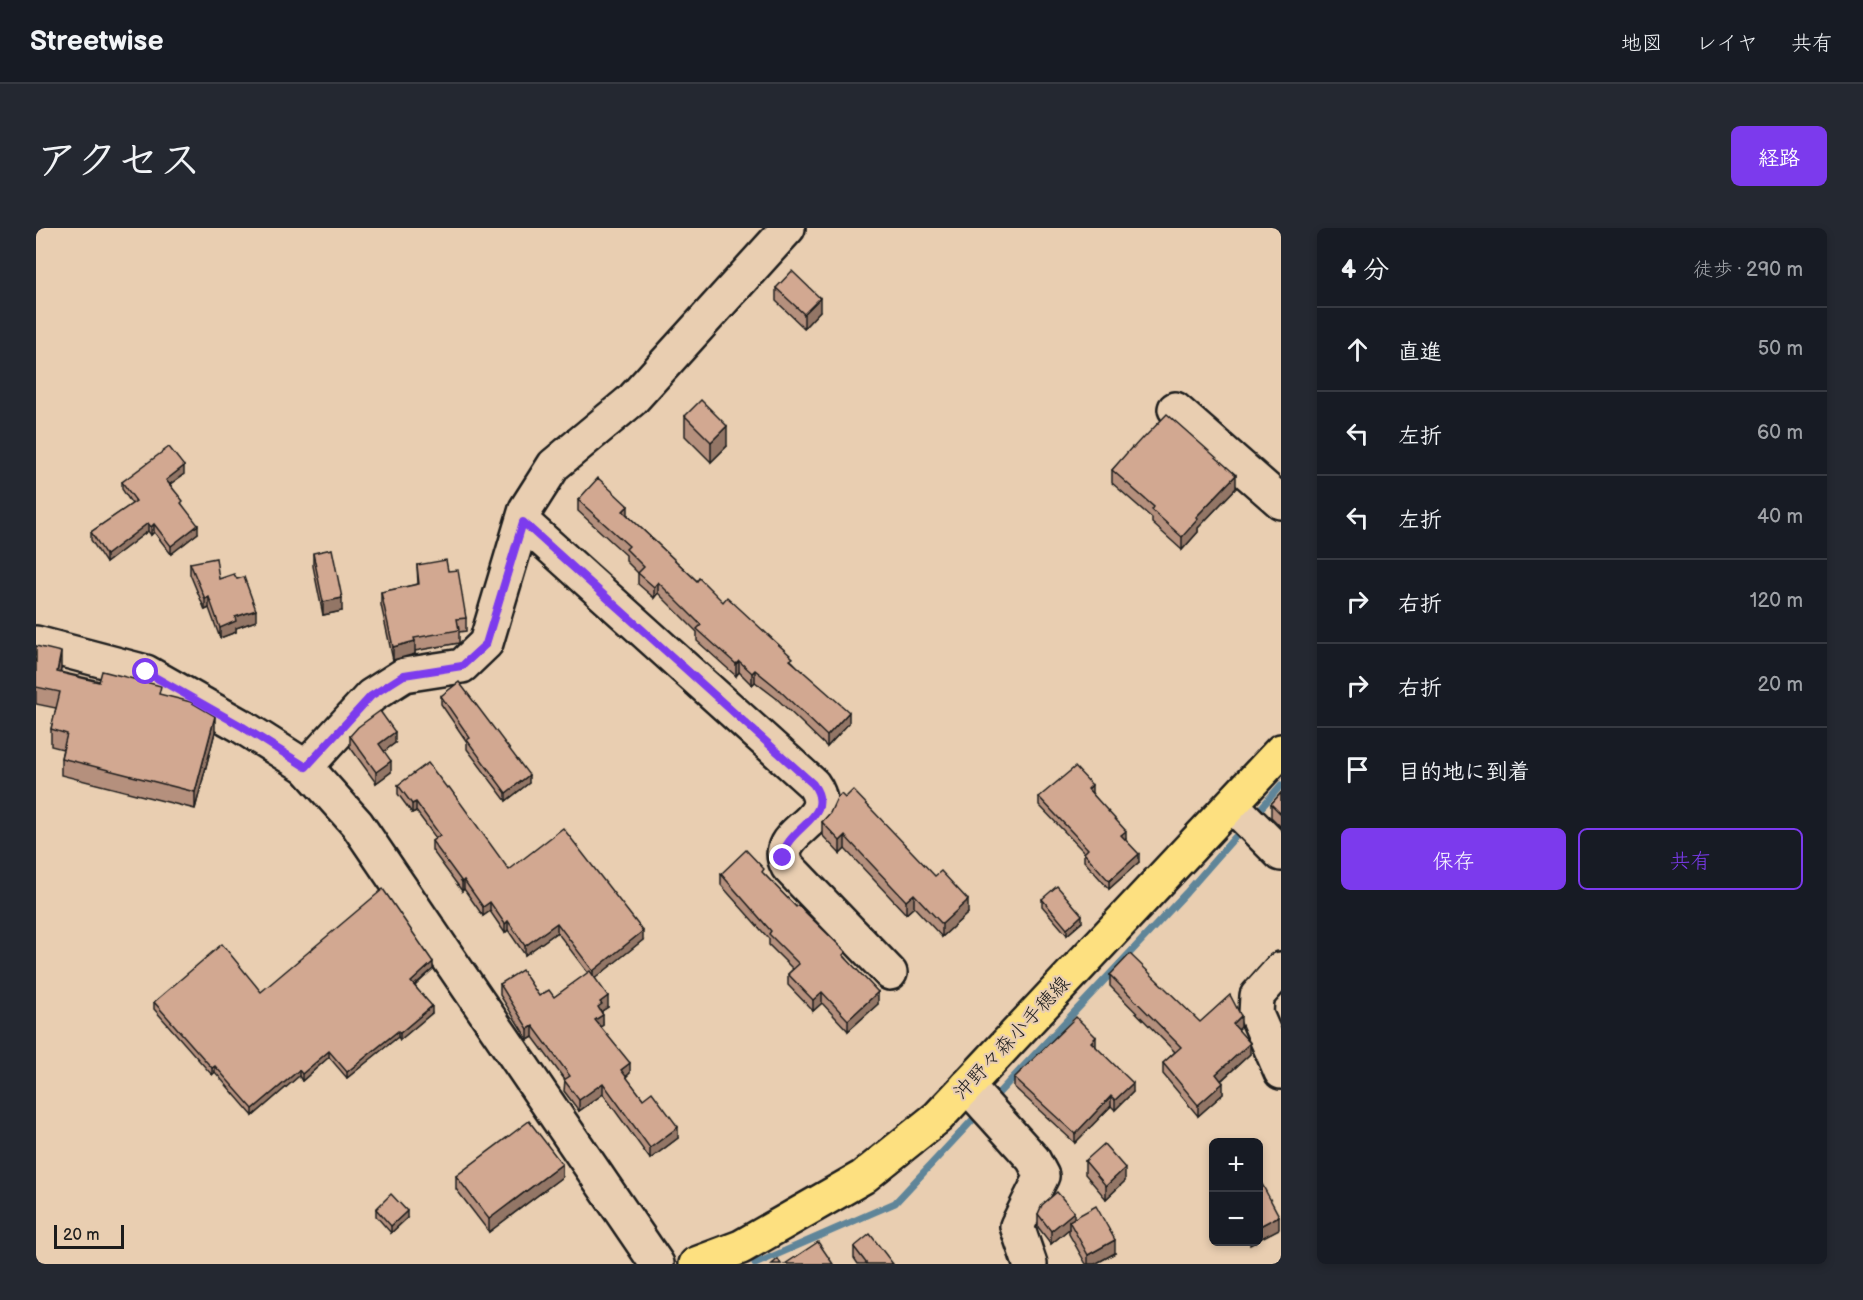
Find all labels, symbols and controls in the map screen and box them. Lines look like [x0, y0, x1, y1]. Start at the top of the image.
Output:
text: Streetwise [30, 25, 163, 58]
text: 地図 [1621, 31, 1663, 56]
text: レイヤ [1696, 31, 1758, 56]
text: 共有 [1791, 31, 1833, 56]
button: 経路 [1731, 126, 1827, 186]
text: アクセス [36, 136, 201, 187]
text: 4 分 [1341, 255, 1389, 286]
text: 徒歩 · 290 m [1693, 258, 1803, 282]
icon: ahead [1341, 333, 1374, 366]
text: 50 m [1758, 337, 1803, 361]
text: 直進 [1398, 339, 1442, 366]
icon: left [1341, 417, 1374, 450]
text: 60 m [1757, 421, 1803, 445]
text: 左折 [1398, 423, 1442, 450]
icon: left [1341, 501, 1374, 534]
text: 40 m [1757, 505, 1803, 529]
text: 左折 [1398, 507, 1442, 534]
icon: right [1341, 585, 1374, 618]
text: 120 m [1750, 589, 1803, 613]
text: 右折 [1398, 591, 1442, 618]
route start [132, 658, 158, 684]
icon: right [1341, 669, 1374, 702]
text: 20 m [1758, 673, 1803, 697]
text: 右折 [1398, 675, 1442, 702]
icon: arrive [1341, 753, 1374, 786]
text: 目的地に到着 [1398, 759, 1530, 786]
button: 保存 [1341, 828, 1566, 890]
button: 共有 [1578, 828, 1803, 890]
route end [769, 844, 795, 870]
street label: 沖野々森小手穂線 [949, 971, 1075, 1105]
map controls [1209, 1138, 1263, 1246]
button: + [1209, 1138, 1263, 1192]
button: − [1209, 1192, 1263, 1246]
scale bar [54, 1222, 124, 1250]
text: 20 m [63, 1226, 99, 1245]

